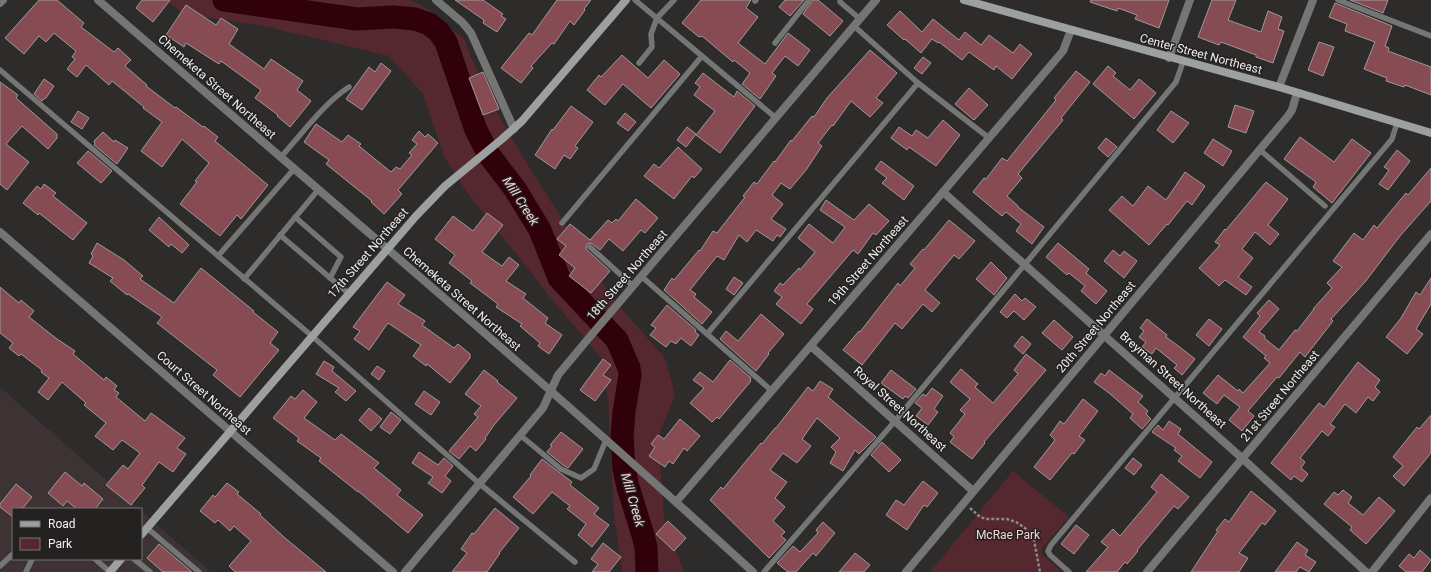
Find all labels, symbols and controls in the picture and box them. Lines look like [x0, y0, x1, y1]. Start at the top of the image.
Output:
street label: Center Street Northeast [1138, 31, 1264, 77]
street label: Chemeketa Street Northeast [155, 32, 279, 142]
water label: Mill Creek [500, 174, 543, 229]
street label: 17th Street Northeast [325, 205, 411, 301]
street label: 19th Street Northeast [825, 213, 911, 309]
street label: 18th Street Northeast [584, 227, 670, 323]
street label: Chemeketa Street Northeast [400, 244, 524, 354]
street label: 20th Street Northeast [1054, 278, 1138, 376]
street label: Breyman Street Northeast [1117, 329, 1229, 431]
street label: Court Street Northeast [154, 348, 254, 438]
street label: 21st Street Northeast [1238, 348, 1322, 444]
street label: Royal Street Northeast [851, 364, 949, 454]
water label: Mill Creek [618, 471, 648, 529]
legend [12, 508, 142, 560]
text: Road [48, 517, 76, 531]
park label: McRae Park [976, 528, 1041, 542]
text: Park [48, 537, 73, 551]

